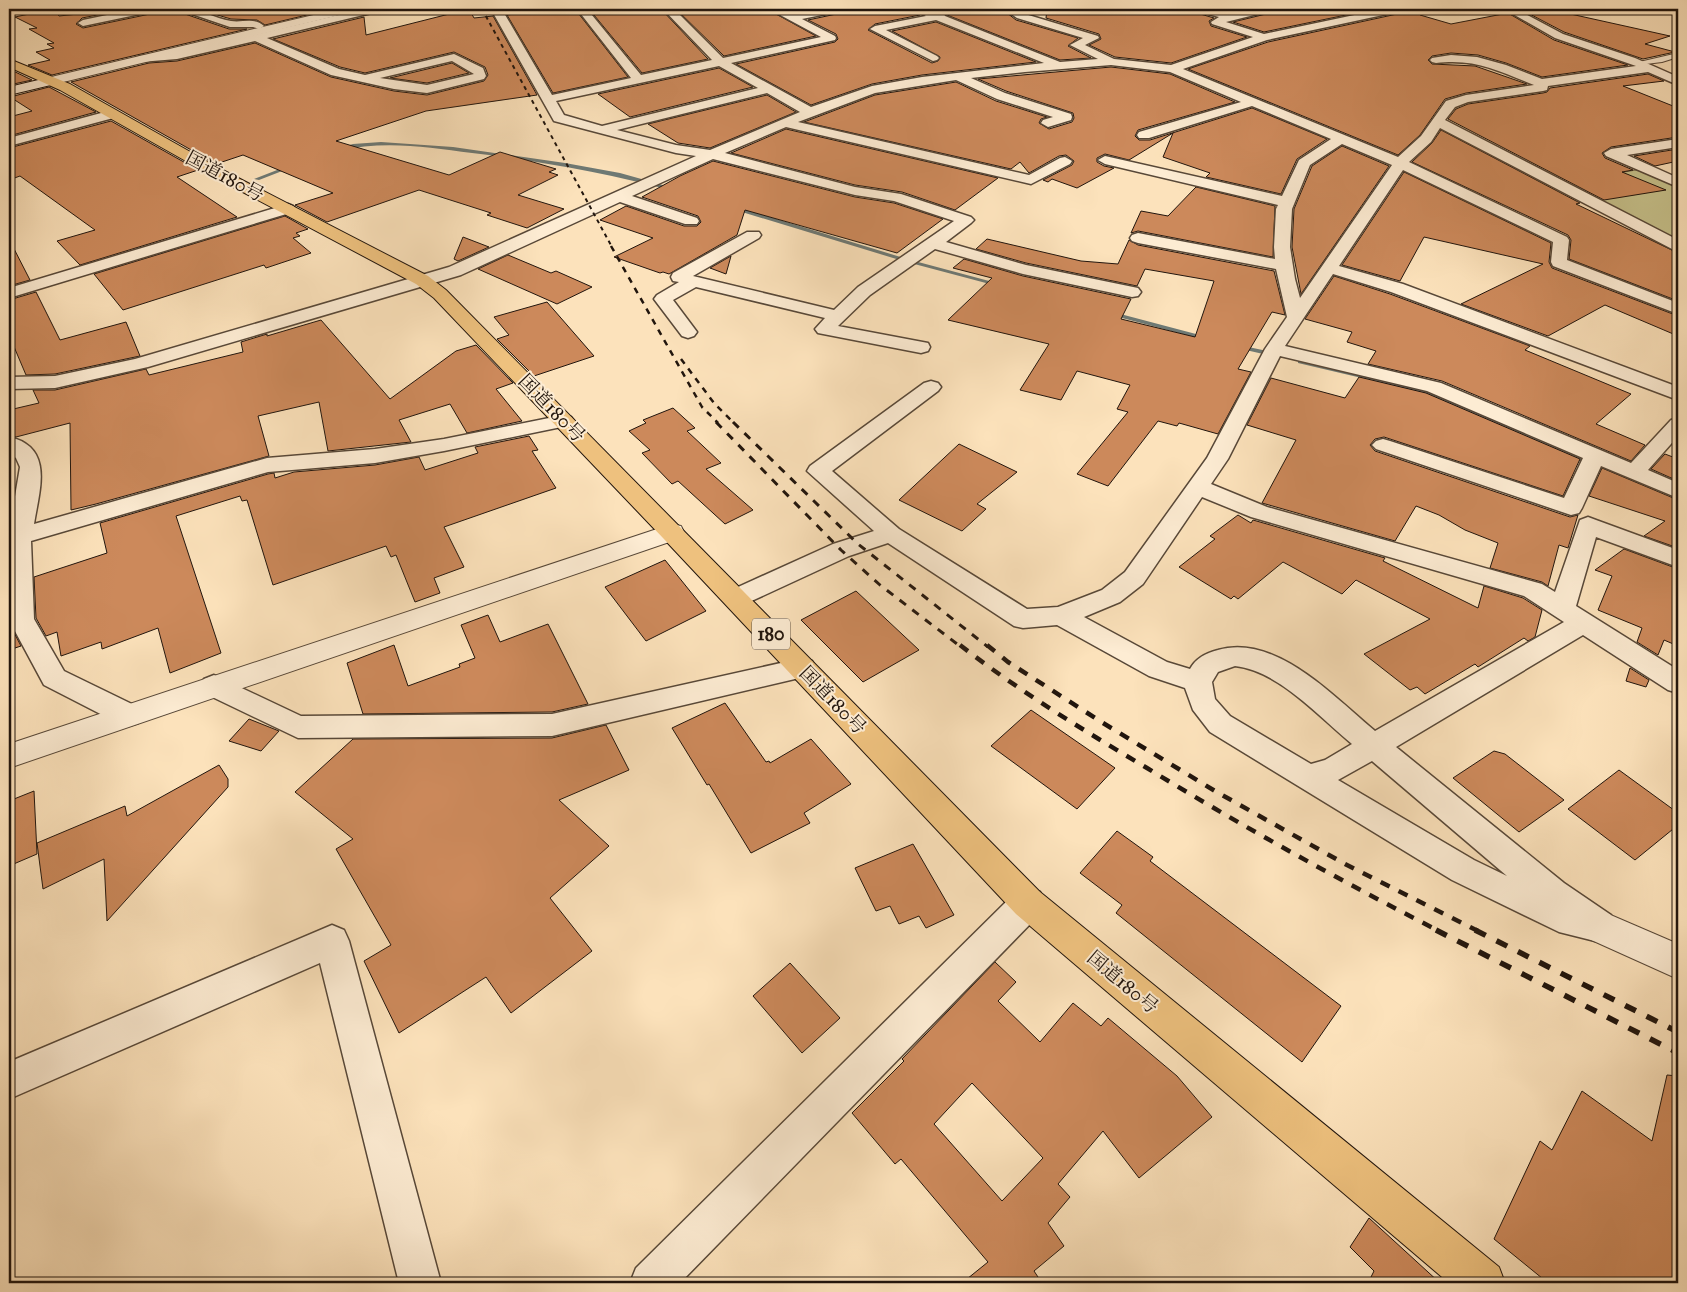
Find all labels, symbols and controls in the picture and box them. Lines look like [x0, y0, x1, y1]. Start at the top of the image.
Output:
street label: 国道180号 [182, 146, 268, 206]
street label: 国道180号 [514, 369, 590, 447]
road number: 180 [752, 618, 790, 650]
street label: 国道180号 [795, 661, 871, 739]
street label: 国道180号 [1083, 946, 1163, 1018]

